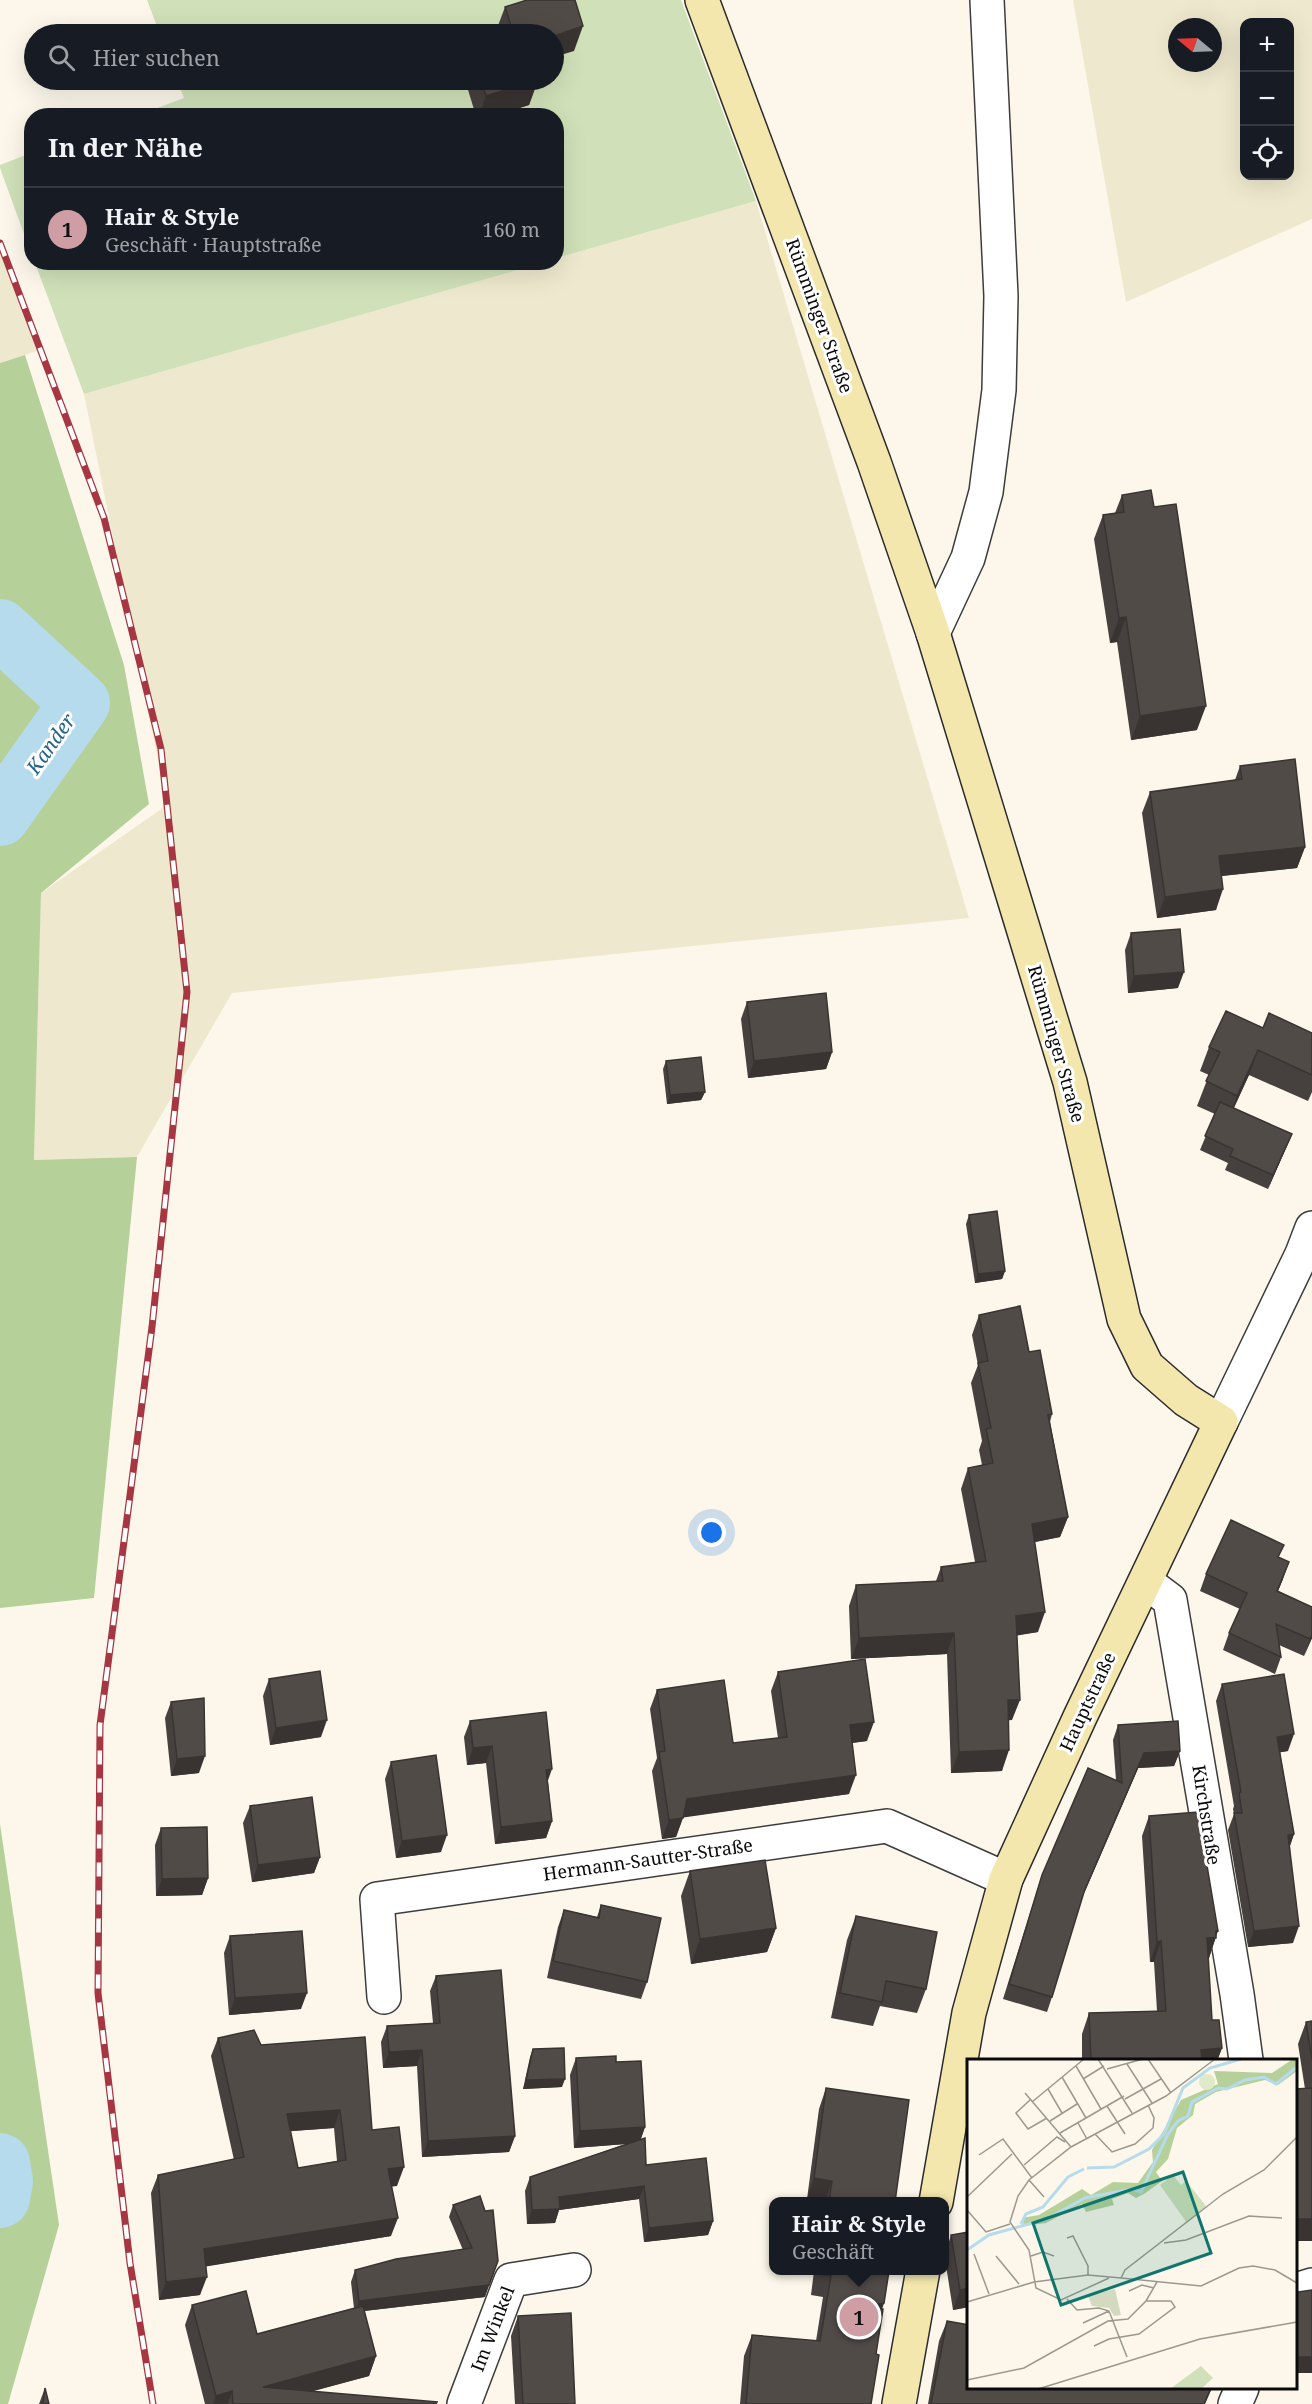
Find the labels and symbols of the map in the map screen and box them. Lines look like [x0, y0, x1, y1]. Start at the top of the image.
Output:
north arrow [1168, 18, 1222, 72]
street label: Rümminger Straße [781, 235, 859, 396]
water label: Kander [19, 707, 82, 780]
street label: Rümminger Straße [1023, 962, 1091, 1125]
your location [697, 1518, 726, 1547]
street label: Hauptstraße [1054, 1648, 1121, 1755]
street label: Kirchstraße [1187, 1763, 1227, 1867]
street label: Hermann-Sautter-Straße [541, 1832, 754, 1886]
inset map [967, 2059, 1297, 2389]
street label: Im Winkel [465, 2282, 520, 2375]
pin: 1 [840, 2294, 878, 2340]

